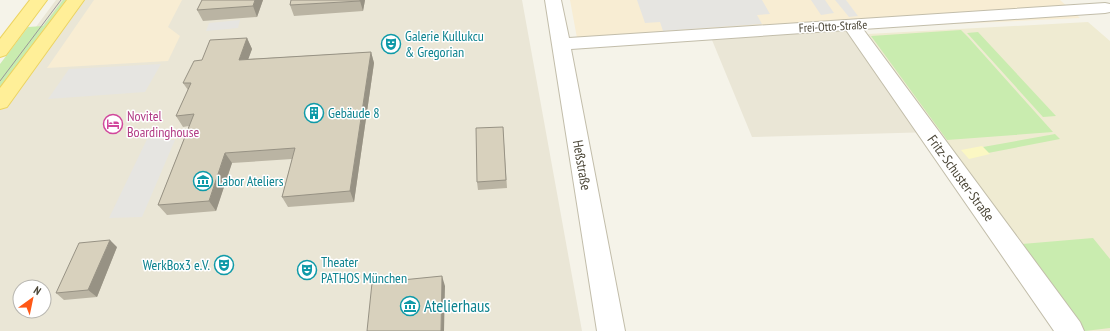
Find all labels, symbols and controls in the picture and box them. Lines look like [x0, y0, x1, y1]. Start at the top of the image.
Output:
street label: Frei-Otto-Straße [798, 17, 868, 35]
place label: Galerie Kullukcu & Gregorian [405, 27, 484, 61]
theatre icon: Galerie Kullukcu & Gregorian [380, 33, 402, 55]
building icon: Gebäude 8 [303, 102, 325, 124]
place label: Gebäude 8 [328, 104, 380, 122]
place label: Novitel Boardinghouse [127, 107, 199, 141]
hotel icon: Novitel Boardinghouse [102, 113, 124, 135]
street label: Fritz-Schuster-Straße [924, 131, 999, 225]
street label: Heßstraße [569, 138, 595, 192]
museum icon: Labor Ateliers [192, 170, 214, 192]
place label: Labor Ateliers [217, 172, 284, 190]
place label: Theater PATHOS München [321, 253, 407, 287]
theatre icon: WerkBox3 e.V. [213, 254, 235, 276]
place label: WerkBox3 e.V. [143, 256, 210, 274]
theatre icon: Theater PATHOS München [296, 259, 318, 281]
north arrow [12, 279, 52, 319]
text: N [31, 283, 44, 298]
museum icon: Atelierhaus [399, 295, 421, 317]
place label: Atelierhaus [424, 295, 490, 317]

